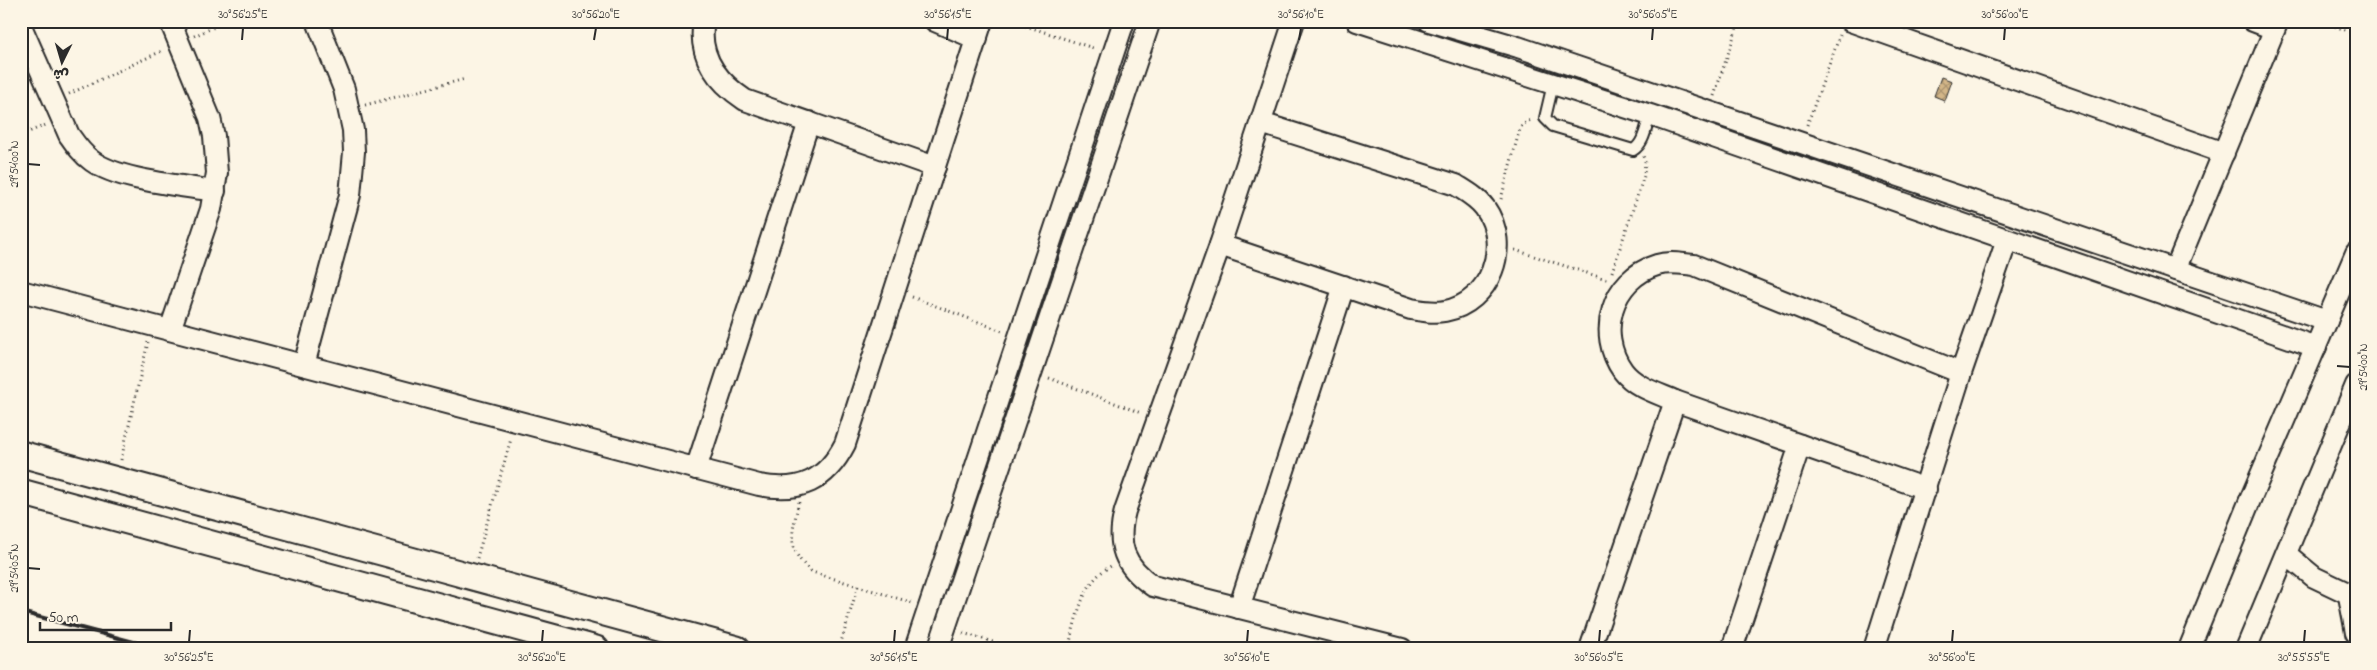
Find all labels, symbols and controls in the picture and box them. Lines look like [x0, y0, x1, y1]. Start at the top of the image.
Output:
text: 30°56'25"E [218, 6, 268, 24]
text: 30°56'20"E [572, 6, 620, 24]
text: 30°56'15"E [924, 6, 972, 24]
text: 30°56'10"E [1278, 6, 1324, 24]
text: 30°56'05"E [1629, 6, 1677, 24]
text: 30°56'00"E [1981, 6, 2029, 24]
north arrow [38, 38, 88, 88]
text: ش [52, 62, 70, 85]
text: 29°54'00"N [6, 140, 24, 188]
text: 29°54'00"N [2355, 343, 2373, 391]
text: 29°54'05"N [6, 544, 24, 592]
scale bar [40, 600, 171, 632]
text: 50 m [48, 607, 79, 629]
text: 30°56'25"E [164, 649, 214, 667]
text: 30°56'20"E [518, 649, 566, 667]
text: 30°56'15"E [870, 649, 918, 667]
text: 30°56'10"E [1224, 649, 1270, 667]
text: 30°56'05"E [1575, 649, 1623, 667]
text: 30°56'00"E [1928, 649, 1976, 667]
text: 30°55'55"E [2278, 649, 2330, 667]

